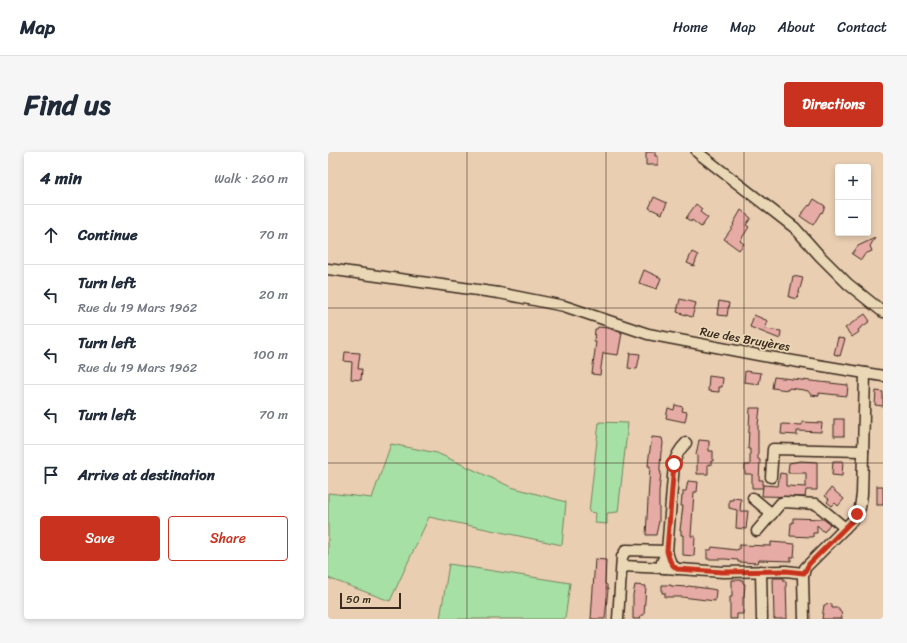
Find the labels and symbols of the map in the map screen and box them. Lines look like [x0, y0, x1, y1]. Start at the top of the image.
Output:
street label: Rue des Bruyères [698, 320, 792, 358]
route start [665, 455, 683, 473]
route end [848, 505, 866, 523]
scale bar [340, 591, 401, 610]

